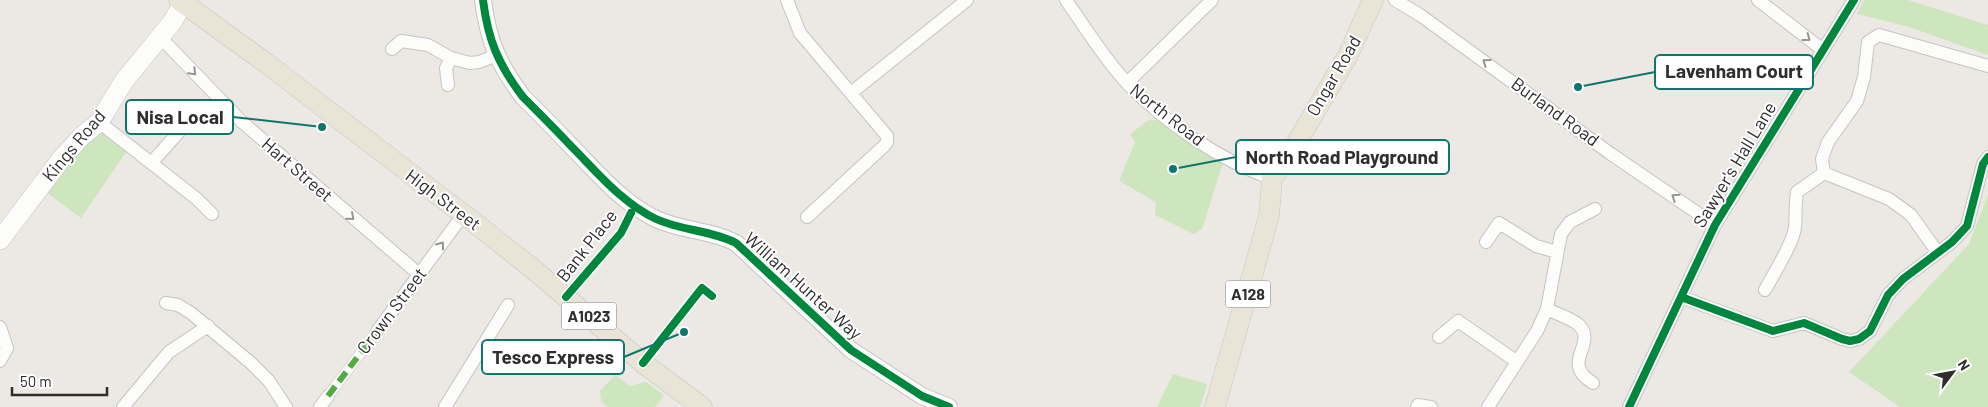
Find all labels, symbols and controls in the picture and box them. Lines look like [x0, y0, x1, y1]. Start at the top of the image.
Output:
street label: Ongar Road [1301, 31, 1365, 120]
one-way arrow [1801, 32, 1811, 41]
callout: Lavenham Court [1655, 55, 1813, 89]
one-way arrow [1482, 59, 1491, 68]
text: Lavenham Court [1665, 59, 1803, 82]
one-way arrow [187, 66, 196, 75]
street label: Burland Road [1507, 72, 1604, 150]
street label: North Road [1126, 78, 1209, 150]
street label: Sawyer's Hall Lane [1688, 98, 1780, 231]
callout: Nisa Local [126, 100, 233, 134]
street label: Kings Road [37, 105, 110, 186]
text: Nisa Local [136, 105, 224, 128]
street label: Hart Street [258, 132, 338, 206]
callout: North Road Playground [1236, 140, 1449, 174]
text: North Road Playground [1245, 145, 1439, 168]
street label: High Street [402, 164, 486, 235]
one-way arrow [1671, 194, 1680, 203]
street label: Bank Place [551, 205, 621, 286]
one-way arrow [346, 212, 355, 221]
street label: William Hunter Way [740, 227, 867, 344]
one-way arrow [436, 242, 444, 251]
street label: Crown Street [352, 263, 431, 358]
road number: A128 [1226, 280, 1270, 308]
road number: A1023 [562, 302, 616, 330]
callout: Tesco Express [482, 340, 624, 374]
text: Tesco Express [492, 345, 614, 368]
north arrow [1928, 347, 1978, 397]
text: N [1955, 356, 1974, 373]
scale bar [12, 364, 108, 396]
text: 50 m [20, 372, 52, 390]

